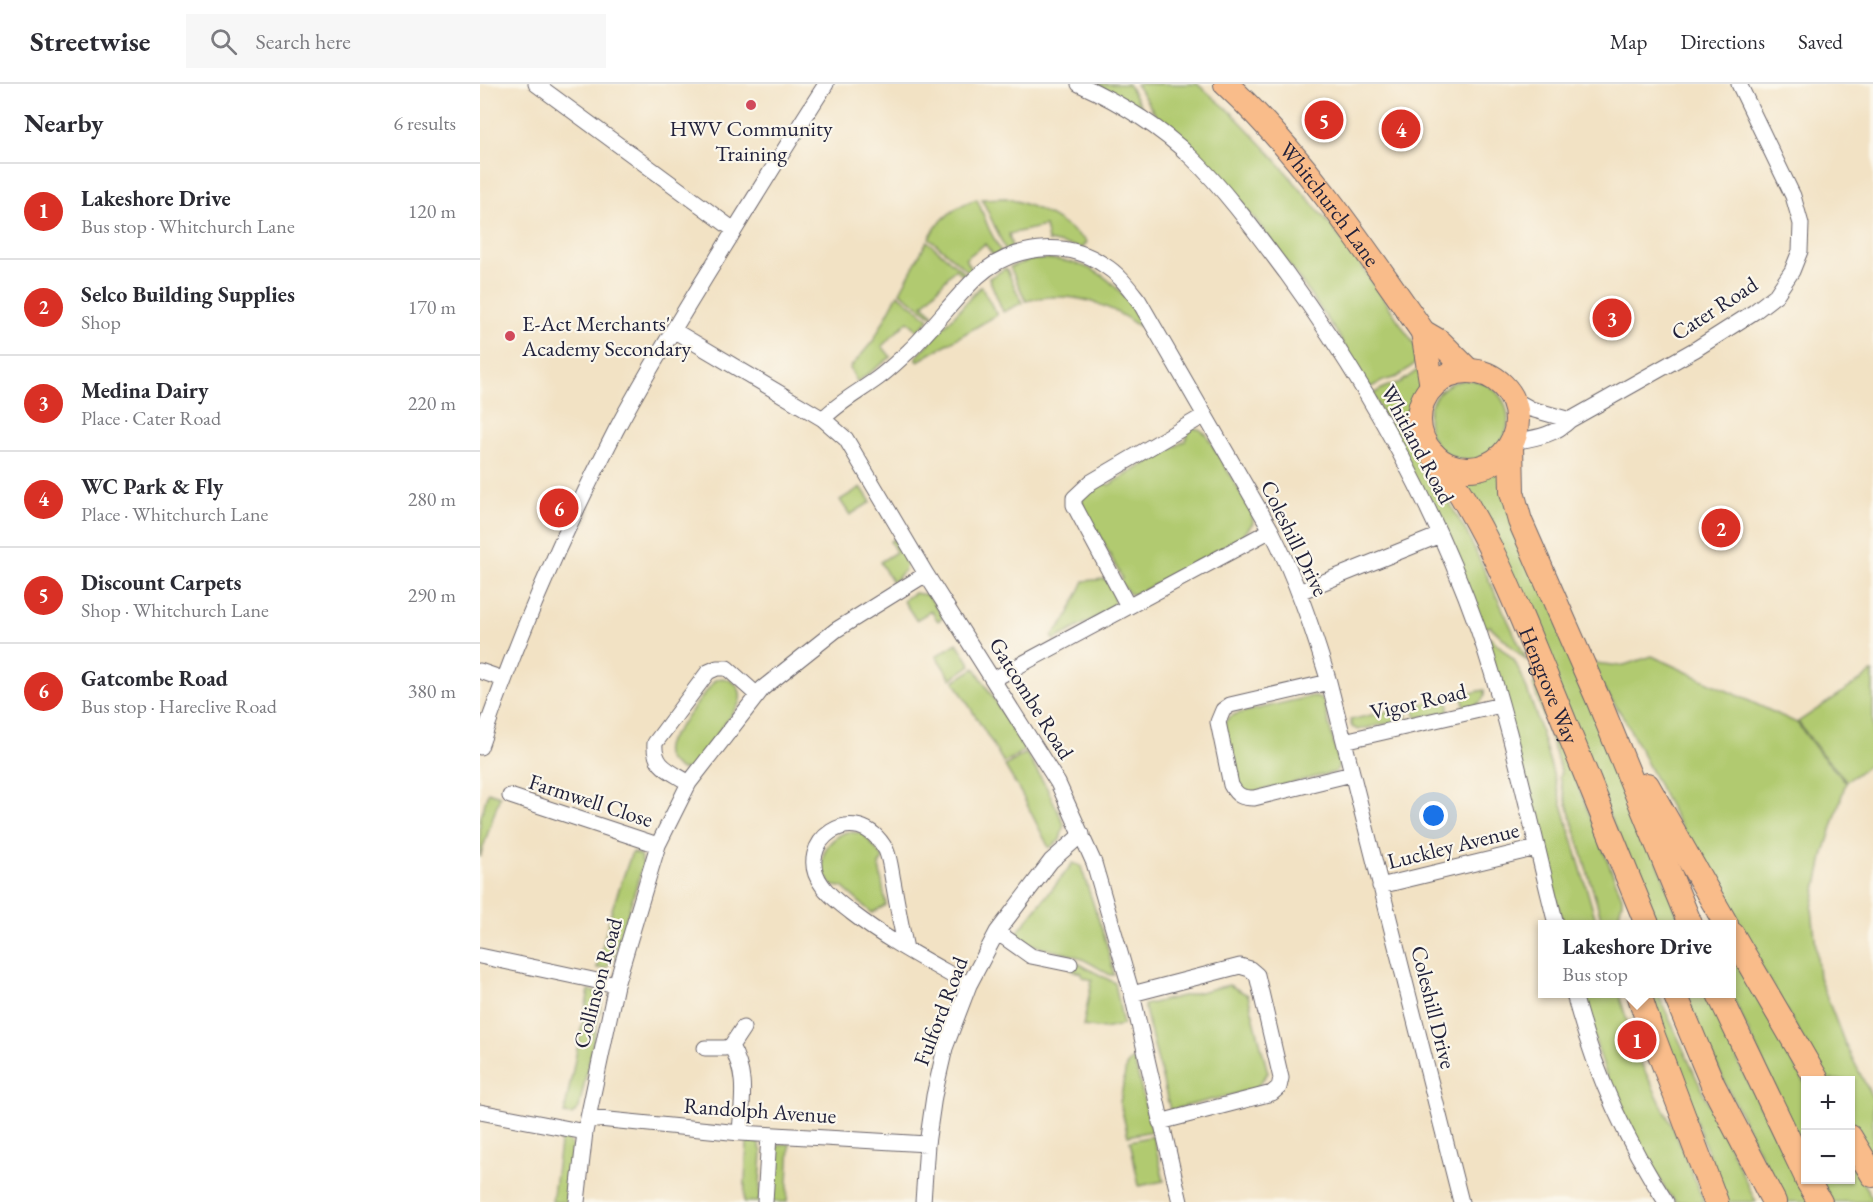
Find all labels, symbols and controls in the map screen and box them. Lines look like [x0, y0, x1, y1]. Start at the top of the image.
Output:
search box [186, 14, 606, 68]
text: Streetwise [30, 23, 150, 59]
icon: search [207, 25, 240, 58]
text: Search here [255, 27, 351, 56]
text: Map [1610, 28, 1647, 55]
text: Directions [1680, 28, 1765, 55]
text: Saved [1798, 28, 1843, 55]
marker: HWV Community Training [744, 98, 758, 112]
pin: 5 [1304, 98, 1344, 142]
text: Nearby [24, 106, 104, 140]
pin: 4 [1382, 106, 1420, 152]
text: 6 results [393, 110, 456, 136]
place label: HWV Community Training [669, 114, 833, 168]
street label: Whitchurch Lane [1273, 136, 1387, 273]
text: Lakeshore Drive [81, 184, 231, 213]
text: 1 [38, 198, 49, 224]
text: 120 m [408, 198, 456, 224]
text: Bus stop · Whitchurch Lane [81, 213, 295, 239]
street label: Cater Road [1665, 269, 1764, 347]
text: Selco Building Supplies [81, 280, 295, 309]
text: 2 [38, 294, 49, 320]
text: 170 m [408, 294, 456, 320]
pin: 3 [1592, 296, 1632, 340]
text: Shop [81, 309, 121, 335]
place label: E-Act Merchants' Academy Secondary [521, 309, 691, 363]
marker: E-Act Merchants' Academy Secondary [503, 329, 517, 343]
text: Medina Dairy [81, 376, 209, 405]
street label: Whitland Road [1374, 380, 1462, 510]
text: 3 [38, 390, 49, 416]
text: 220 m [408, 390, 456, 416]
text: Place · Cater Road [81, 405, 221, 431]
text: WC Park & Fly [81, 472, 223, 501]
street label: Coleshill Drive [1254, 475, 1335, 601]
text: 4 [38, 486, 49, 512]
text: 280 m [408, 486, 456, 512]
pin: 6 [540, 486, 578, 530]
text: Place · Whitchurch Lane [81, 501, 268, 527]
pin: 2 [1702, 506, 1740, 550]
text: Discount Carpets [81, 568, 242, 597]
text: 5 [38, 582, 49, 608]
text: 290 m [408, 582, 456, 608]
text: Shop · Whitchurch Lane [81, 597, 269, 623]
street label: Hengrove Way [1512, 622, 1586, 748]
street label: Gatcombe Road [983, 632, 1081, 765]
text: Gatcombe Road [81, 664, 228, 693]
street label: Vigor Road [1367, 676, 1470, 727]
text: 6 [38, 678, 49, 704]
text: 380 m [408, 678, 456, 704]
text: Bus stop · Hareclive Road [81, 693, 277, 719]
street label: Farmwell Close [525, 767, 657, 834]
your location [1419, 801, 1448, 830]
street label: Luckley Avenue [1384, 815, 1522, 876]
street label: Collinson Road [566, 914, 629, 1052]
popup [1538, 920, 1736, 998]
text: Lakeshore Drive [1562, 932, 1712, 961]
street label: Coleshill Drive [1404, 943, 1463, 1072]
street label: Fulford Road [906, 952, 975, 1070]
text: Bus stop [1562, 961, 1628, 987]
pin: 1 [1618, 1018, 1656, 1062]
map controls [1801, 1076, 1855, 1184]
button: + [1801, 1076, 1855, 1130]
street label: Randolph Avenue [683, 1091, 838, 1130]
button: − [1801, 1130, 1855, 1184]

